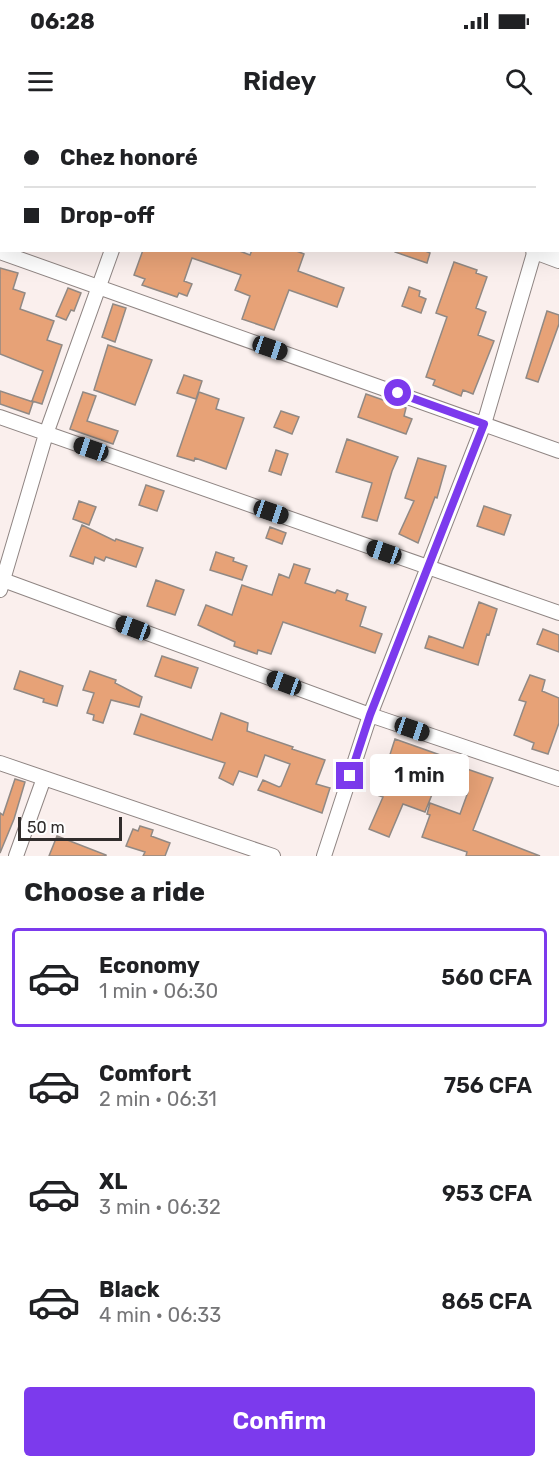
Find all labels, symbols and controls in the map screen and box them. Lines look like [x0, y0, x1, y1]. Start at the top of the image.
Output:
text: 06:28 [30, 8, 95, 35]
icon: menu [24, 65, 57, 98]
text: Ridey [243, 65, 316, 97]
icon: search [502, 65, 535, 98]
text: Chez honoré [60, 144, 198, 171]
text: Drop-off [60, 202, 155, 229]
car [250, 334, 290, 362]
route start [384, 379, 411, 406]
car [71, 435, 111, 463]
car [251, 498, 291, 526]
car [364, 538, 404, 566]
car [113, 613, 153, 643]
car [264, 668, 304, 698]
car [392, 715, 432, 743]
callout: 1 min [371, 755, 470, 797]
route end [336, 762, 363, 789]
text: 1 min [394, 763, 445, 787]
scale bar [18, 814, 122, 842]
text: 50 m [27, 818, 65, 837]
text: Choose a ride [24, 876, 205, 908]
icon: car [27, 951, 81, 1005]
text: Economy [99, 952, 200, 979]
text: 560 CFA [441, 964, 532, 991]
text: 1 min · 06:30 [99, 979, 218, 1003]
icon: car [27, 1059, 81, 1113]
text: Comfort [99, 1060, 191, 1087]
text: 756 CFA [444, 1072, 532, 1099]
text: 2 min · 06:31 [99, 1087, 217, 1111]
icon: car [27, 1167, 81, 1221]
text: XL [99, 1168, 127, 1195]
text: 953 CFA [442, 1180, 532, 1207]
text: 3 min · 06:32 [99, 1195, 221, 1219]
icon: car [27, 1275, 81, 1329]
text: Black [99, 1276, 160, 1303]
text: 865 CFA [441, 1288, 532, 1315]
text: 4 min · 06:33 [99, 1303, 221, 1327]
button: Confirm [24, 1387, 535, 1456]

